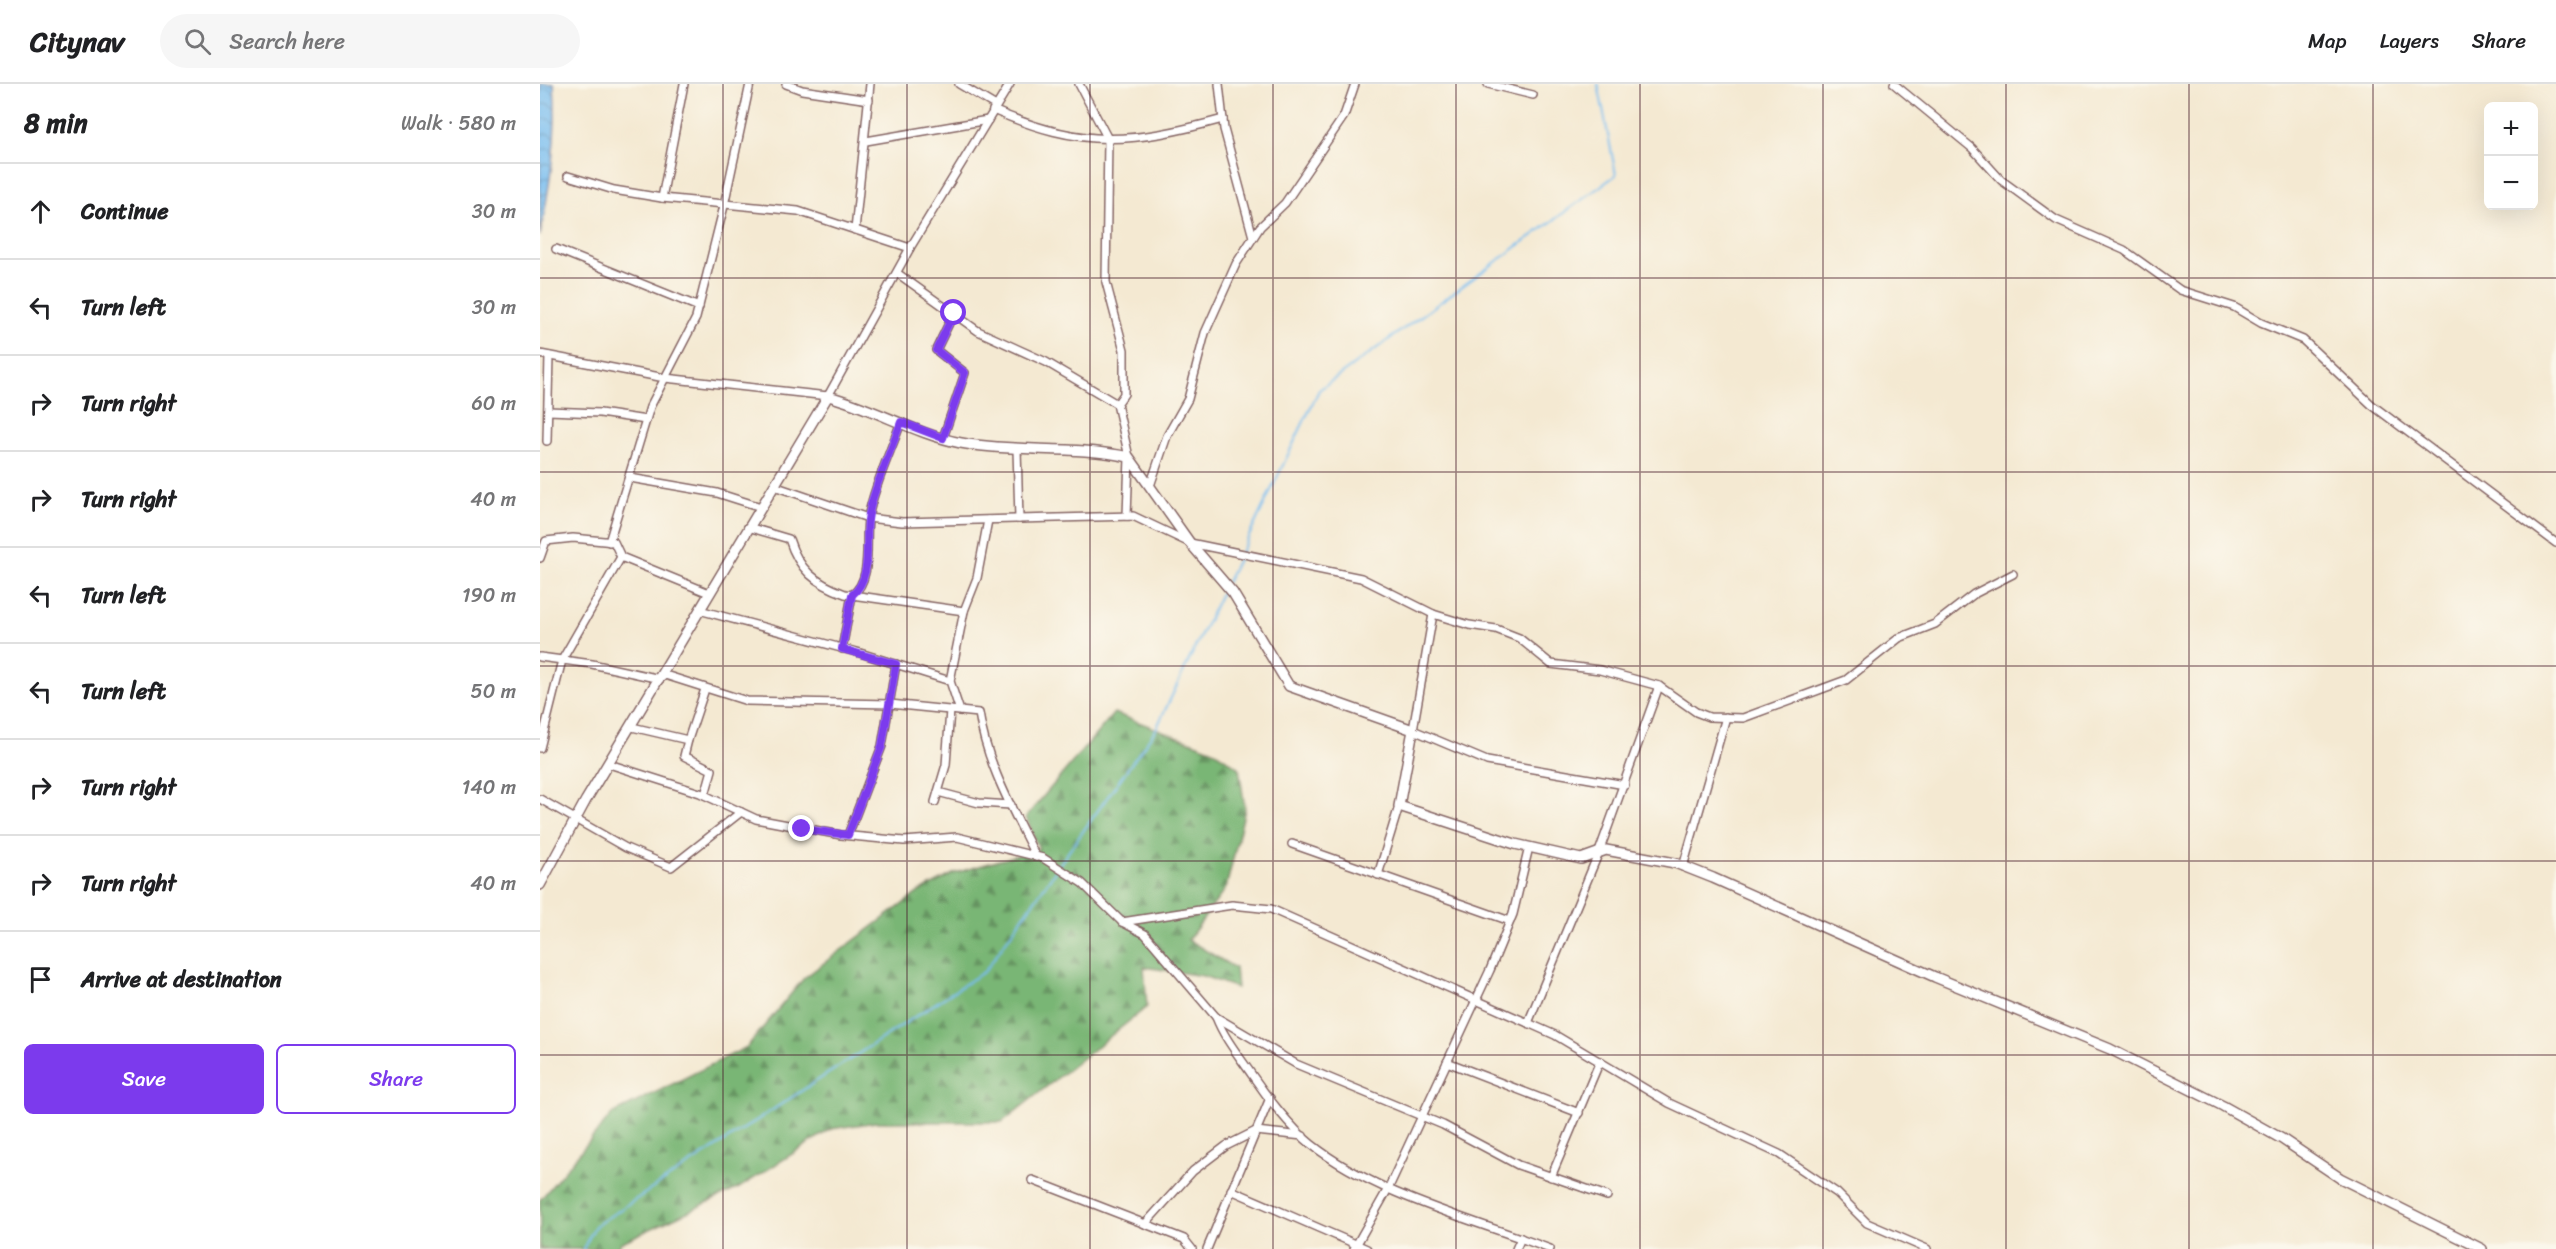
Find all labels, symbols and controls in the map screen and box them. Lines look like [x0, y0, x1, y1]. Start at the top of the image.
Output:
search box [160, 14, 580, 68]
text: Citynav [30, 17, 124, 66]
text: Search here [229, 22, 345, 61]
text: Map [2308, 22, 2347, 60]
text: Layers [2380, 22, 2439, 60]
text: Share [2472, 22, 2526, 60]
icon: search [181, 25, 214, 58]
text: 8 min [24, 100, 88, 146]
map controls [2484, 102, 2538, 210]
button: + [2484, 102, 2538, 156]
text: Walk · 580 m [401, 106, 516, 141]
button: − [2484, 156, 2538, 210]
text: Continue [81, 192, 169, 231]
text: 30 m [472, 194, 516, 229]
icon: ahead [24, 195, 57, 228]
text: Turn left [81, 288, 166, 327]
text: 30 m [472, 290, 516, 325]
icon: left [24, 291, 57, 324]
route start [940, 299, 966, 325]
text: Turn right [81, 384, 176, 423]
text: 60 m [471, 386, 516, 421]
icon: right [24, 387, 57, 420]
text: Turn right [81, 480, 176, 519]
text: 40 m [470, 482, 516, 517]
icon: right [24, 483, 57, 516]
text: Turn left [81, 576, 166, 615]
text: 190 m [462, 578, 516, 613]
icon: left [24, 579, 57, 612]
text: Turn left [81, 672, 166, 711]
text: 50 m [471, 674, 516, 709]
icon: left [24, 675, 57, 708]
text: Turn right [81, 768, 176, 807]
text: 140 m [462, 770, 516, 805]
icon: right [24, 771, 57, 804]
route end [788, 815, 814, 841]
text: Turn right [81, 864, 176, 903]
text: 40 m [470, 866, 516, 901]
icon: right [24, 867, 57, 900]
text: Arrive at destination [81, 960, 282, 999]
icon: arrive [24, 963, 57, 996]
button: Save [24, 1044, 264, 1114]
button: Share [276, 1044, 516, 1114]

